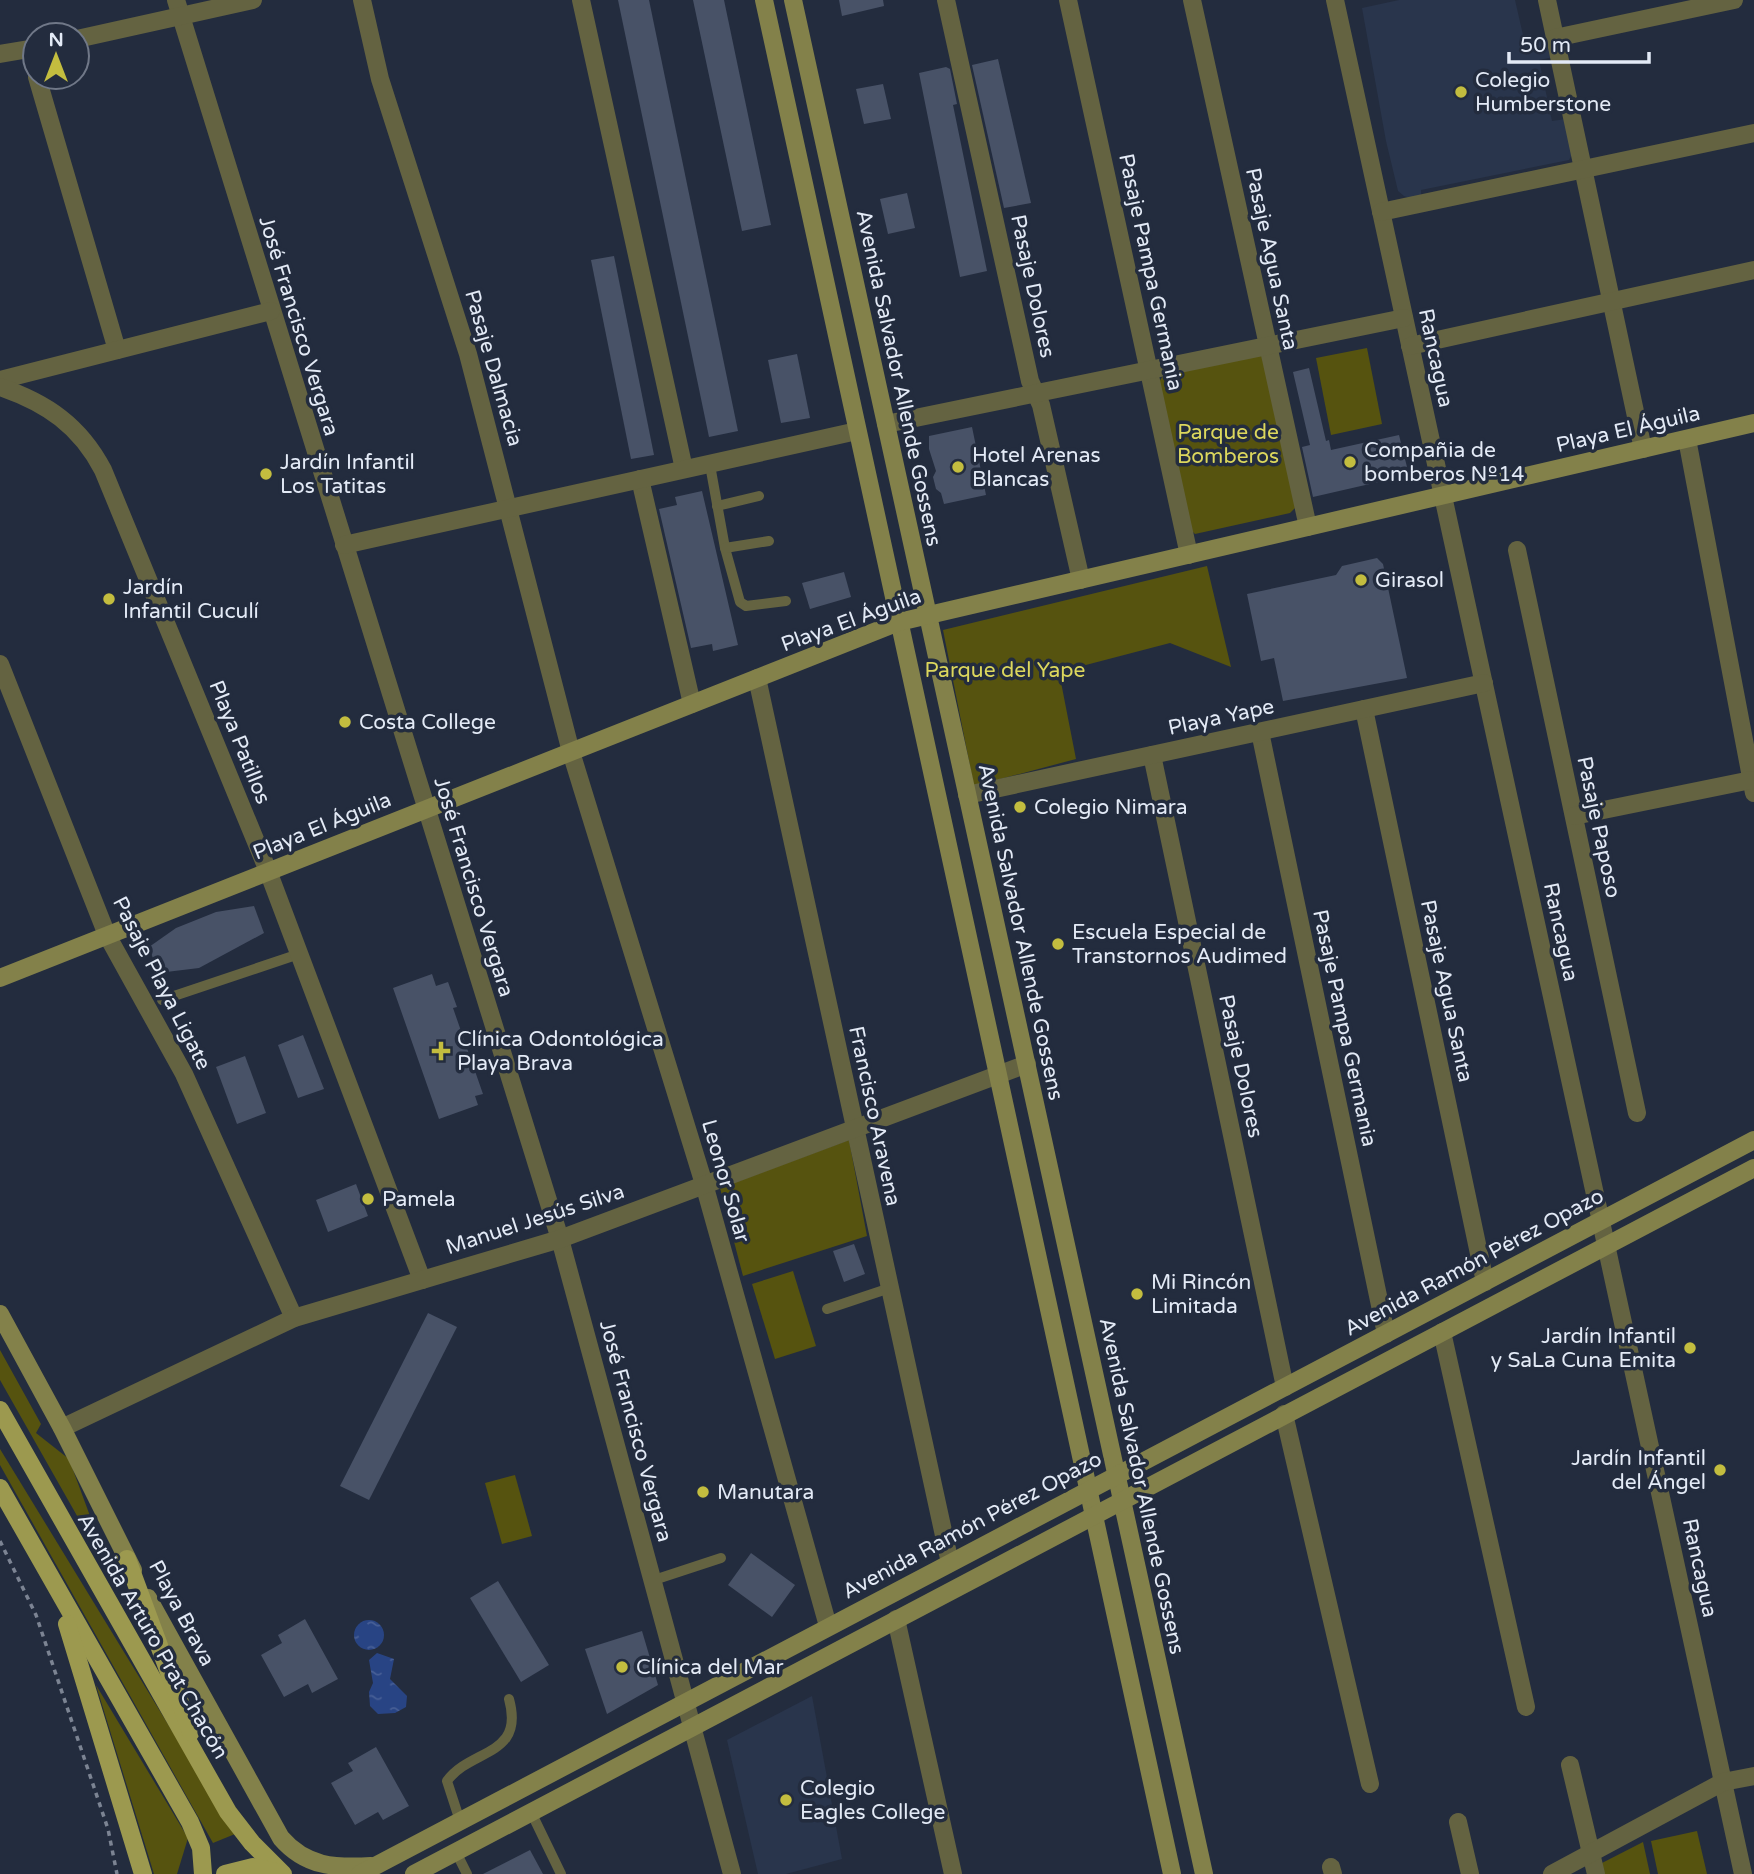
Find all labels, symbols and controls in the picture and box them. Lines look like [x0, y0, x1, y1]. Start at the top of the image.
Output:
north arrow [21, 21, 91, 91]
scale bar [1509, 21, 1649, 65]
text: N [48, 29, 64, 51]
text: 50 m [1520, 33, 1571, 58]
place label: Colegio Humberstone [1475, 68, 1611, 117]
marker: Colegio Humberstone [1453, 84, 1469, 100]
street label: Pasaje Pampa Germania [1113, 151, 1188, 393]
street label: Pasaje Agua Santa [1240, 166, 1303, 353]
street label: Avenida Salvador Allende Gossens [851, 208, 946, 549]
street label: Pasaje Dolores [1005, 212, 1060, 360]
street label: José Francisco Vergara [253, 213, 344, 439]
street label: Pasaje Dalmacia [459, 287, 528, 449]
street label: Rancagua [1413, 306, 1458, 410]
street label: Playa El Águila [1554, 401, 1703, 458]
park label: Parque de Bomberos [1177, 420, 1279, 469]
place label: Compañia de bomberos Nº14 [1364, 438, 1525, 487]
place label: Hotel Arenas Blancas [972, 443, 1101, 492]
place label: Jardín Infantil Los Tatitas [280, 450, 415, 499]
marker: Compañia de bomberos Nº14 [1342, 454, 1358, 470]
marker: Hotel Arenas Blancas [950, 459, 966, 475]
marker: Jardín Infantil Los Tatitas [258, 466, 274, 482]
place label: Girasol [1375, 568, 1444, 593]
marker: Girasol [1353, 572, 1369, 588]
place label: Jardín Infantil Cuculí [123, 575, 259, 624]
street label: Playa El Águila [778, 584, 925, 657]
marker: Jardín Infantil Cuculí [101, 591, 117, 607]
park label: Parque del Yape [925, 658, 1086, 683]
street label: Playa Patillos [203, 677, 276, 808]
street label: Playa Yape [1166, 694, 1277, 741]
place label: Costa College [359, 710, 496, 735]
marker: Costa College [337, 714, 353, 730]
street label: Pasaje Paposo [1571, 754, 1626, 900]
street label: Avenida Salvador Allende Gossens [973, 762, 1068, 1103]
street label: José Francisco Vergara [428, 774, 519, 1000]
street label: Playa El Águila [249, 787, 395, 866]
place label: Colegio Nimara [1034, 795, 1188, 820]
marker: Colegio Nimara [1012, 799, 1028, 815]
street label: Rancagua [1538, 880, 1583, 984]
street label: Pasaje Playa Ligate [107, 892, 216, 1074]
street label: Pasaje Agua Santa [1415, 898, 1478, 1085]
street label: Pasaje Pampa Germania [1307, 907, 1382, 1149]
place label: Escuela Especial de Transtornos Audimed [1072, 920, 1287, 969]
marker: Escuela Especial de Transtornos Audimed [1050, 936, 1066, 952]
street label: Pasaje Dolores [1213, 992, 1268, 1140]
street label: Francisco Aravena [843, 1024, 906, 1208]
place label: Clínica Odontológica Playa Brava [457, 1027, 664, 1076]
marker: Clínica Odontológica Playa Brava [431, 1041, 451, 1061]
street label: Leonor Solar [696, 1117, 755, 1245]
street label: Manuel Jesús Silva [443, 1179, 628, 1260]
street label: Avenida Ramón Pérez Opazo [1340, 1183, 1608, 1341]
place label: Pamela [382, 1187, 456, 1212]
marker: Pamela [360, 1191, 376, 1207]
place label: Mi Rincón Limitada [1151, 1270, 1251, 1319]
marker: Mi Rincón Limitada [1129, 1286, 1145, 1302]
street label: Avenida Salvador Allende Gossens [1094, 1316, 1189, 1657]
street label: José Francisco Vergara [594, 1317, 677, 1545]
place label: Jardín Infantil y SaLa Cuna Emita [1491, 1324, 1676, 1373]
marker: Jardín Infantil y SaLa Cuna Emita [1682, 1340, 1698, 1356]
street label: Avenida Ramón Pérez Opazo [838, 1446, 1106, 1604]
place label: Jardín Infantil del Ángel [1571, 1446, 1706, 1495]
marker: Jardín Infantil del Ángel [1712, 1462, 1728, 1478]
place label: Manutara [717, 1480, 814, 1505]
marker: Manutara [695, 1484, 711, 1500]
street label: Avenida Arturo Prat Chacón [72, 1509, 233, 1764]
street label: Rancagua [1677, 1516, 1722, 1620]
street label: Playa Brava [143, 1556, 220, 1670]
place label: Clínica del Mar [636, 1655, 783, 1680]
marker: Clínica del Mar [614, 1659, 630, 1675]
place label: Colegio Eagles College [800, 1776, 946, 1825]
marker: Colegio Eagles College [778, 1792, 794, 1808]

